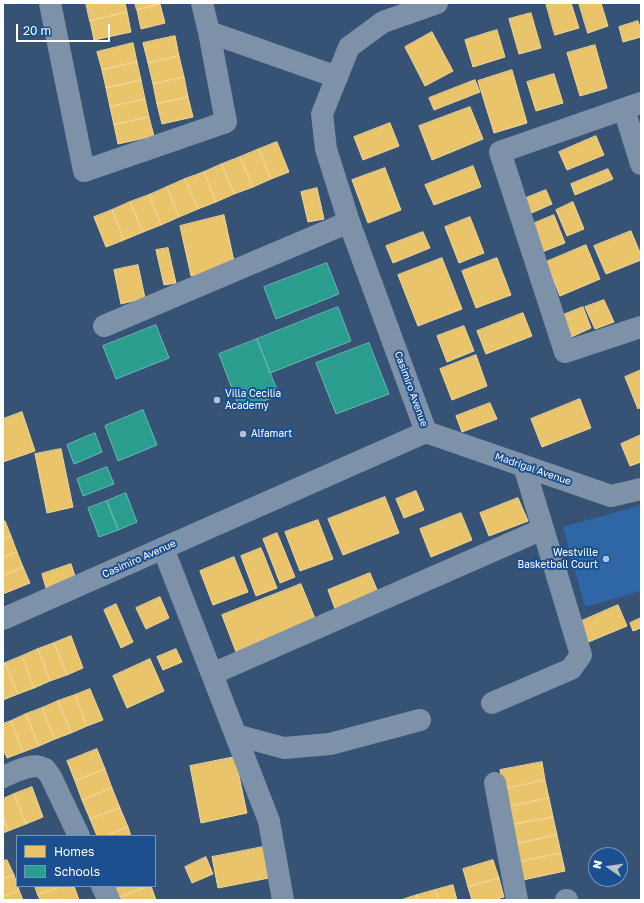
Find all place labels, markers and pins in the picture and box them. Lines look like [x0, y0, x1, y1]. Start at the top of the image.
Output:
place label: Villa Cecilia Academy [225, 388, 281, 412]
marker: Villa Cecilia Academy [212, 395, 222, 405]
place label: Alfamart [251, 428, 292, 440]
marker: Alfamart [238, 429, 248, 439]
place label: Westville Basketball Court [517, 547, 598, 570]
marker: Westville Basketball Court [601, 554, 611, 564]

